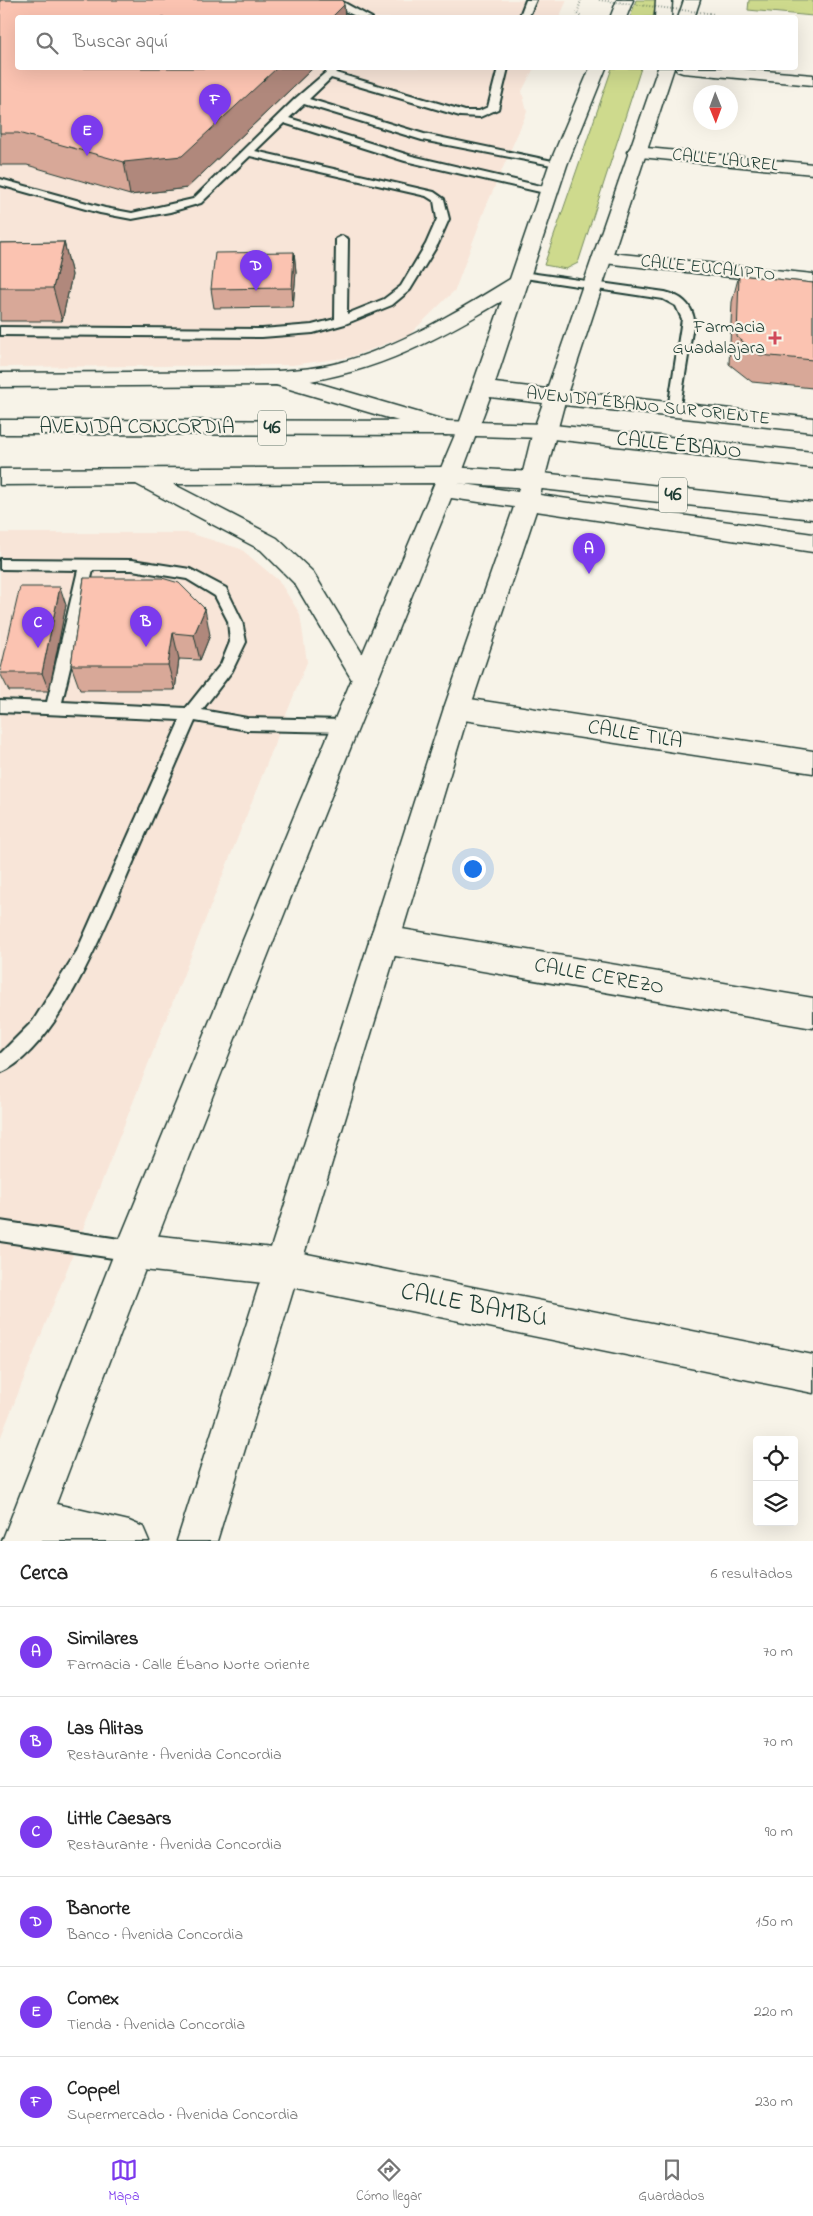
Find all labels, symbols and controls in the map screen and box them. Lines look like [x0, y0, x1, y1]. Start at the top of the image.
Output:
search box [15, 15, 798, 70]
icon: search [33, 29, 61, 57]
text: Buscar aquí [73, 29, 168, 56]
pin: F [199, 84, 231, 125]
north arrow [693, 85, 738, 130]
pin: E [71, 115, 103, 156]
street label: CALLE LAUREL [671, 143, 780, 180]
street label: CALLE EUCALIPTO [639, 249, 777, 289]
pin: D [240, 250, 272, 291]
place label: Farmacia Guadalajara [673, 315, 765, 362]
marker: Farmacia Guadalajara [769, 332, 781, 344]
street label: AVENIDA ÉBANO SUR ORIENTE [525, 381, 771, 433]
road number: 46 [258, 410, 286, 446]
street label: AVENIDA CONCORDIA [39, 413, 235, 443]
street label: CALLE ÉBANO [615, 425, 743, 467]
road number: 46 [659, 478, 687, 512]
pin: A [573, 533, 605, 574]
pin: B [130, 606, 162, 647]
pin: C [22, 607, 54, 648]
street label: CALLE TILA [585, 713, 685, 757]
your location [460, 856, 486, 882]
street label: CALLE CEREZO [532, 951, 666, 1003]
street label: CALLE BAMBÚ [397, 1274, 551, 1338]
map controls [753, 1436, 798, 1526]
button: locate [753, 1436, 798, 1481]
button: layers [753, 1481, 798, 1526]
text: Cerca [20, 1559, 68, 1589]
text: 6 resultados [710, 1562, 793, 1586]
text: Similares [67, 1626, 138, 1653]
text: A [31, 1640, 41, 1664]
text: 70 m [763, 1640, 793, 1664]
text: Farmacia · Calle Ébano Norte Oriente [67, 1653, 310, 1677]
text: Las Alitas [67, 1716, 143, 1743]
text: B [31, 1730, 41, 1754]
text: 70 m [763, 1730, 793, 1754]
text: Restaurante · Avenida Concordia [67, 1743, 282, 1767]
text: Little Caesars [67, 1806, 171, 1833]
text: C [32, 1820, 40, 1844]
text: 90 m [765, 1820, 793, 1844]
text: Restaurante · Avenida Concordia [67, 1833, 282, 1857]
text: Banorte [67, 1896, 130, 1923]
text: D [30, 1910, 42, 1934]
text: 150 m [755, 1910, 793, 1934]
text: Banco · Avenida Concordia [67, 1923, 243, 1947]
text: Comex [67, 1986, 119, 2013]
text: E [31, 2000, 41, 2024]
text: 220 m [754, 2000, 793, 2024]
text: Tienda · Avenida Concordia [67, 2013, 245, 2037]
text: Coppel [67, 2076, 120, 2103]
text: F [31, 2090, 41, 2114]
text: 230 m [755, 2090, 793, 2114]
text: Supermercado · Avenida Concordia [67, 2103, 298, 2127]
tab: Mapa [108, 2156, 140, 2207]
tab: Cómo llegar [356, 2156, 422, 2207]
tab: Guardados [638, 2156, 705, 2207]

